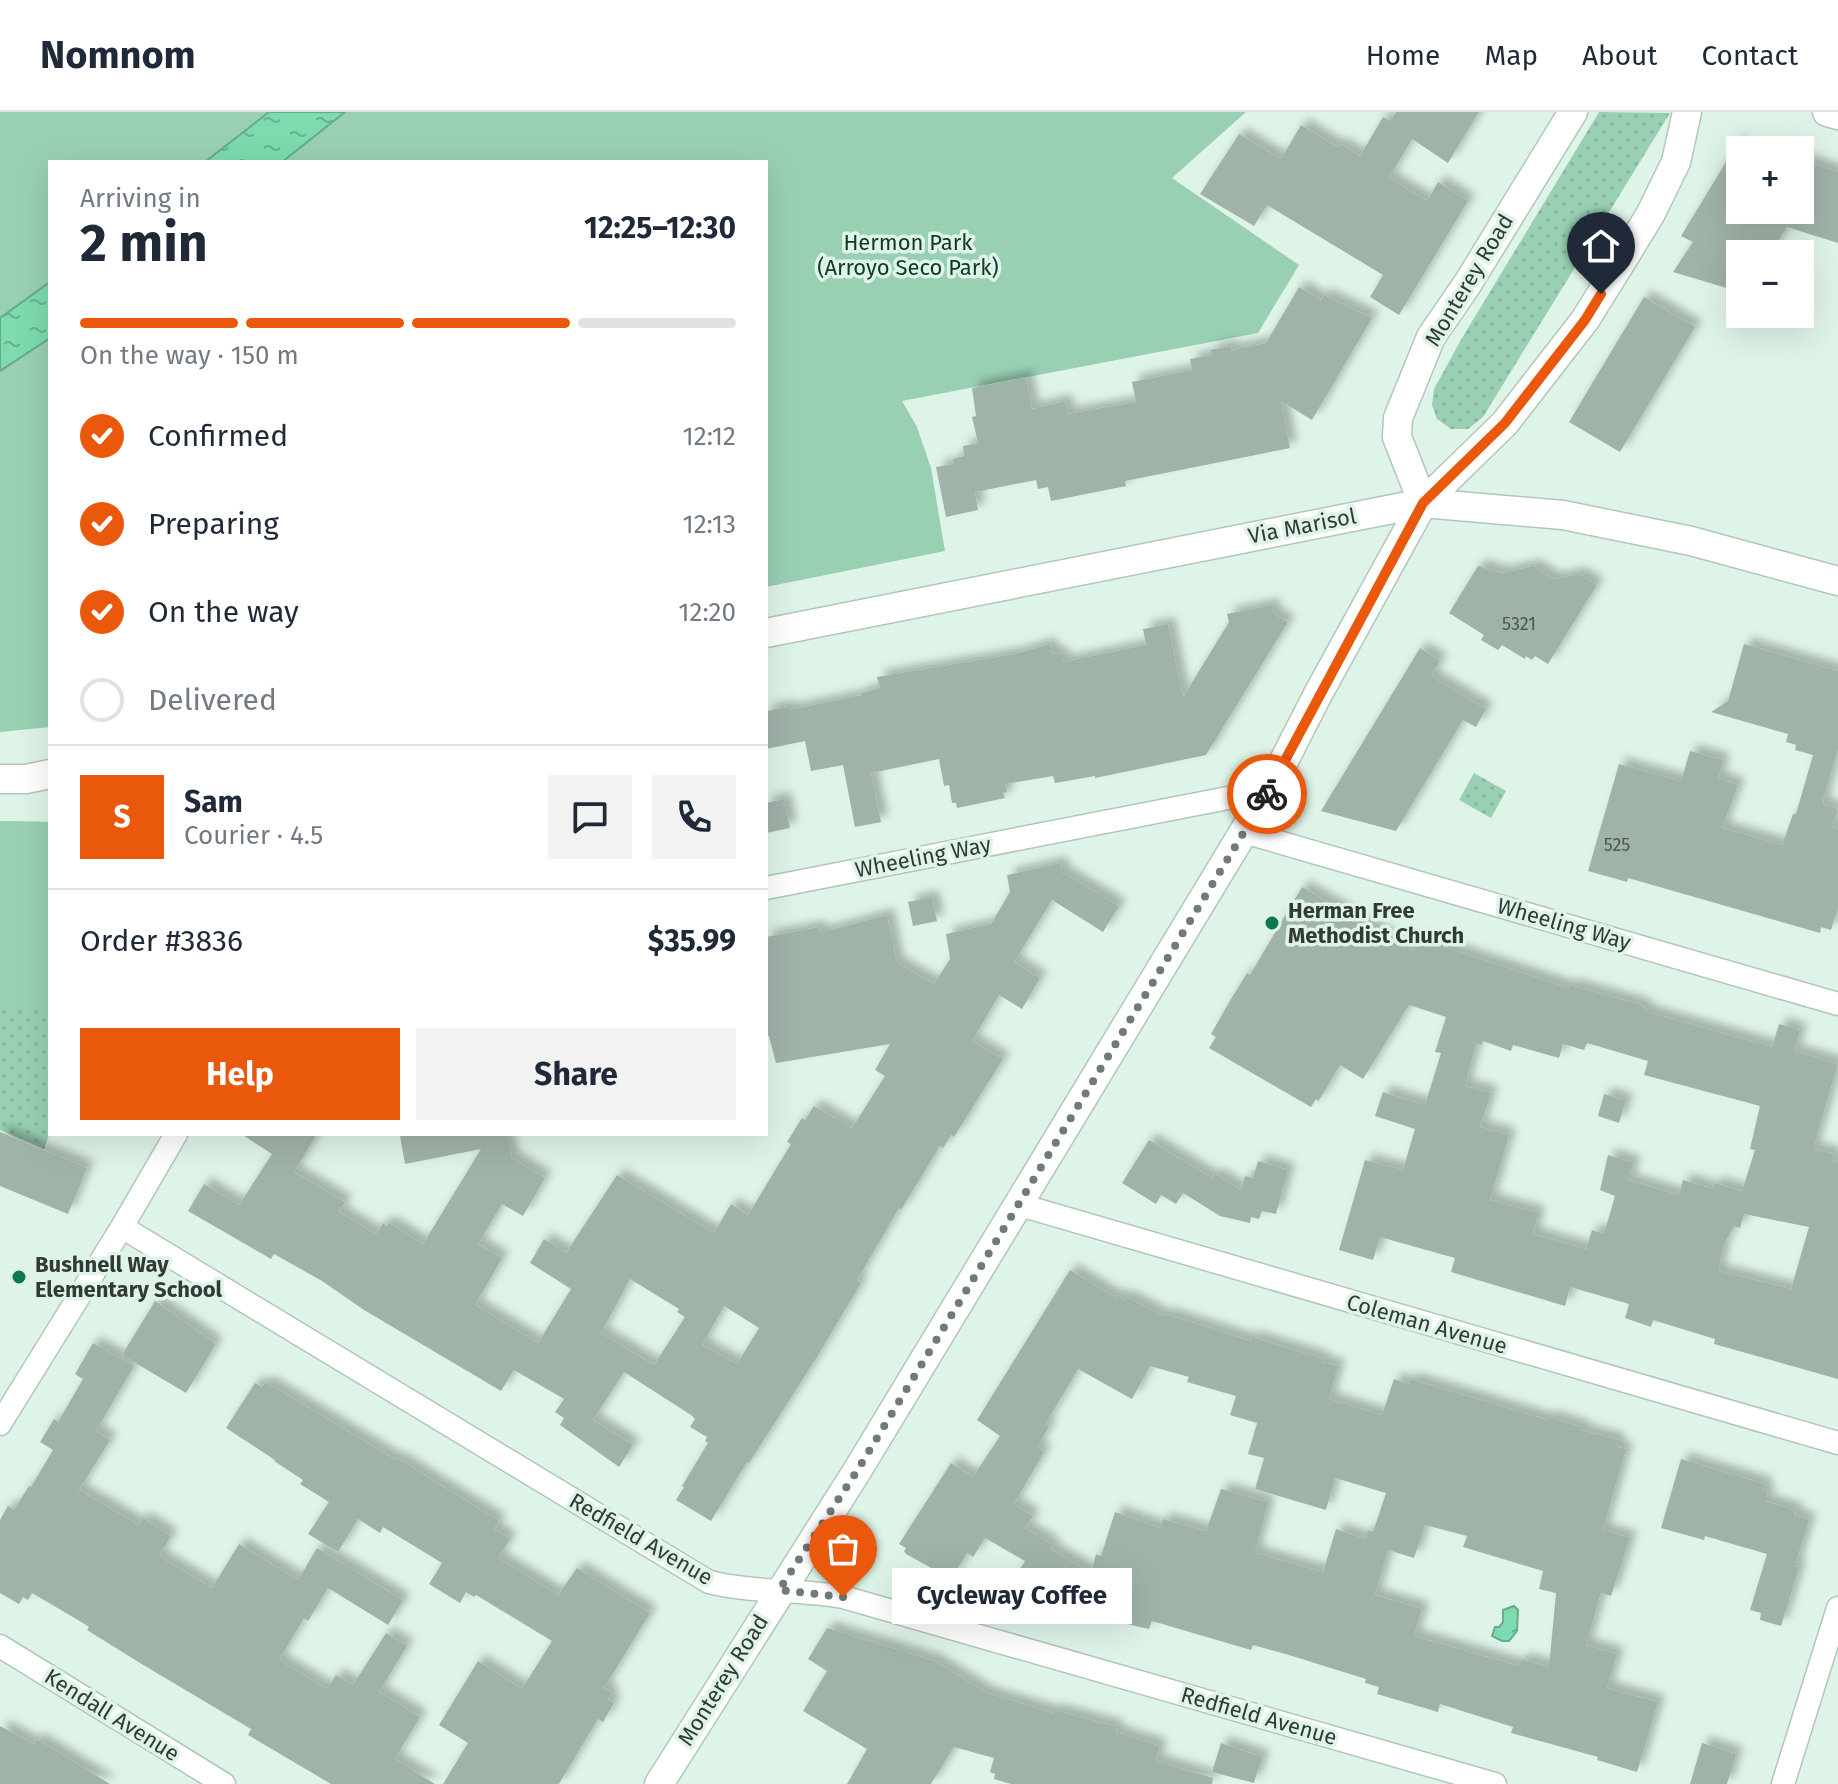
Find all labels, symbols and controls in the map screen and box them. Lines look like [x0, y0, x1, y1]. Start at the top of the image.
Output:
text: Nomnom [40, 32, 196, 78]
text: Home [1366, 39, 1440, 72]
text: Map [1484, 39, 1538, 72]
text: About [1582, 39, 1657, 72]
text: Contact [1701, 39, 1798, 72]
map controls [1726, 136, 1814, 328]
button: + [1726, 136, 1814, 224]
text: Arriving in [80, 183, 201, 214]
street label: Monterey Road [1419, 209, 1519, 351]
text: 12:25–12:30 [584, 210, 736, 246]
text: 2 min [80, 212, 208, 275]
pin [1567, 212, 1635, 294]
icon: home [1579, 224, 1623, 268]
park label: Hermon Park (Arroyo Seco Park) [817, 229, 999, 281]
button: − [1726, 240, 1814, 328]
text: On the way · 150 m [80, 340, 299, 371]
icon: check [80, 414, 124, 458]
text: Confirmed [148, 418, 288, 454]
text: 12:12 [683, 421, 736, 452]
icon: check [80, 502, 124, 546]
street label: Via Marisol [1246, 502, 1358, 550]
text: Preparing [148, 506, 279, 542]
text: 12:13 [682, 509, 736, 540]
icon: check [80, 590, 124, 634]
text: On the way [148, 594, 299, 630]
text: 12:20 [678, 597, 736, 628]
house number: 5321 [1502, 613, 1536, 635]
text: Delivered [148, 682, 277, 718]
courier [1227, 754, 1307, 834]
icon: bike [1245, 772, 1289, 816]
button: chat [548, 775, 632, 859]
button: phone [652, 775, 736, 859]
text: Sam [184, 784, 243, 820]
text: S [113, 799, 131, 835]
text: Courier · 4.5 [184, 820, 323, 851]
street label: Wheeling Way [853, 831, 993, 883]
house number: 525 [1604, 834, 1630, 856]
street label: Wheeling Way [1494, 892, 1634, 956]
place label: Herman Free Methodist Church [1288, 897, 1464, 949]
marker: Herman Free Methodist Church [1263, 914, 1281, 932]
text: Order #3836 [80, 923, 243, 959]
text: $35.99 [648, 923, 736, 959]
button: Help [80, 1028, 400, 1120]
button: Share [416, 1028, 736, 1120]
place label: Bushnell Way Elementary School [35, 1251, 223, 1303]
marker: Bushnell Way Elementary School [10, 1268, 28, 1286]
street label: Coleman Avenue [1344, 1288, 1510, 1360]
street label: Redfield Avenue [564, 1487, 718, 1591]
pin [809, 1515, 877, 1597]
icon: bag [821, 1527, 865, 1571]
callout: Cycleway Coffee [891, 1569, 1131, 1625]
text: Cycleway Coffee [917, 1580, 1107, 1611]
street label: Monterey Road [672, 1609, 774, 1751]
street label: Kendall Avenue [39, 1663, 185, 1767]
street label: Redfield Avenue [1178, 1681, 1340, 1751]

